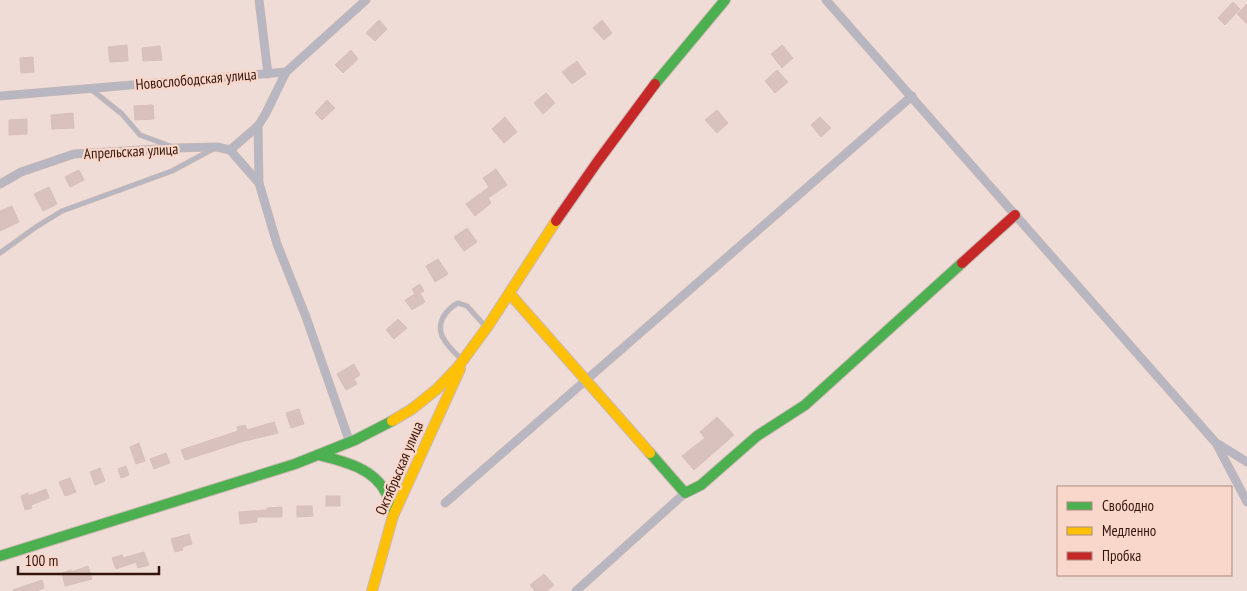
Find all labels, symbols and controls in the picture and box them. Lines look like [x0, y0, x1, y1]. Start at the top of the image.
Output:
street label: Новослободская улица [135, 64, 257, 94]
street label: Апрельская улица [83, 139, 179, 163]
street label: Октябрьская улица [371, 418, 427, 518]
legend [1057, 486, 1232, 576]
text: Свободно [1102, 496, 1154, 515]
text: Медленно [1102, 521, 1156, 540]
scale bar [18, 544, 159, 576]
text: Пробка [1102, 546, 1141, 565]
text: 100 m [25, 551, 58, 570]

